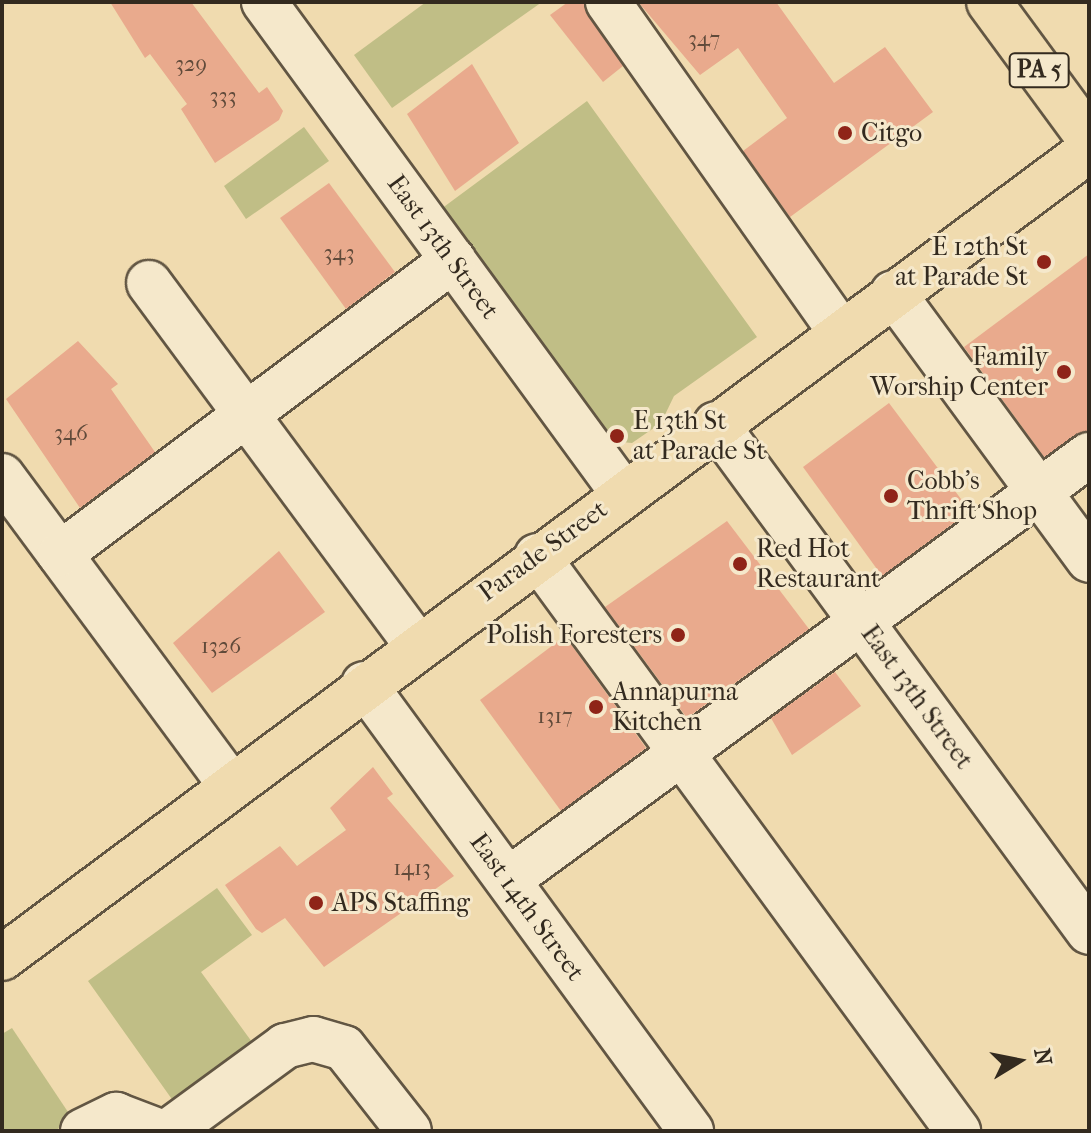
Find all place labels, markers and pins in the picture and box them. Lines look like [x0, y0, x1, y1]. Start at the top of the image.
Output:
place label: Citgo [861, 117, 922, 149]
marker: Citgo [836, 124, 854, 142]
place label: E 12th St at Parade St [895, 231, 1028, 292]
marker: E 12th St at Parade St [1035, 253, 1053, 271]
place label: Family Worship Center [870, 341, 1048, 402]
marker: Family Worship Center [1055, 363, 1073, 381]
place label: E 13th St at Parade St [633, 405, 766, 466]
marker: E 13th St at Parade St [608, 427, 626, 445]
place label: Cobb's Thrift Shop [907, 465, 1037, 526]
marker: Cobb's Thrift Shop [882, 487, 900, 505]
place label: Red Hot Restaurant [756, 533, 880, 594]
marker: Red Hot Restaurant [731, 555, 749, 573]
place label: Polish Foresters [486, 619, 662, 651]
marker: Polish Foresters [669, 626, 687, 644]
place label: Annapurna Kitchen [612, 676, 738, 738]
marker: Annapurna Kitchen [587, 698, 605, 716]
place label: APS Staffing [332, 887, 470, 919]
marker: APS Staffing [307, 894, 325, 912]

